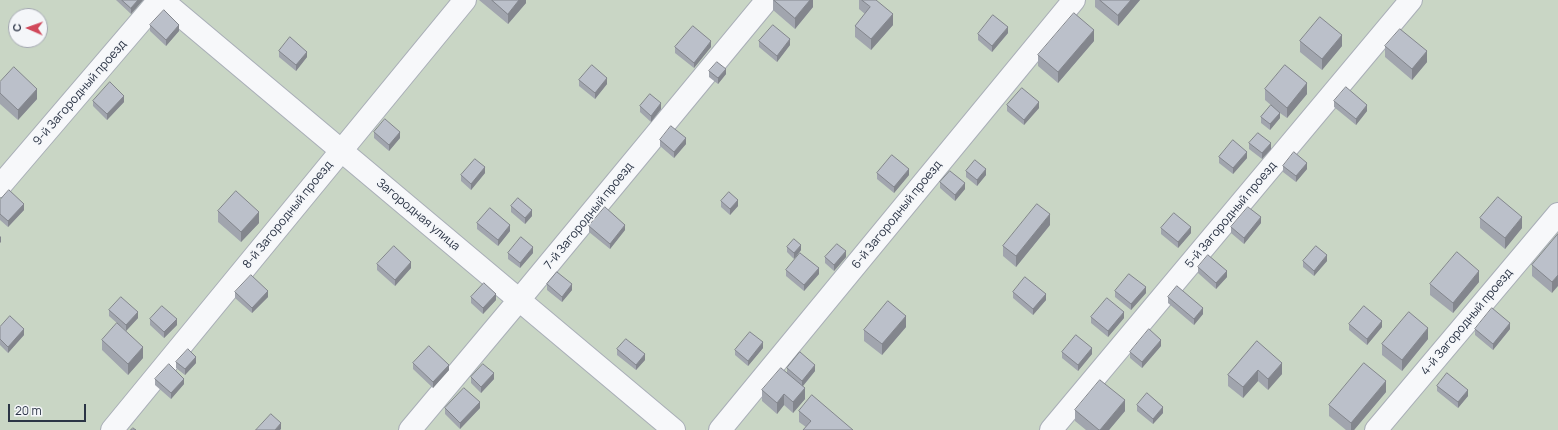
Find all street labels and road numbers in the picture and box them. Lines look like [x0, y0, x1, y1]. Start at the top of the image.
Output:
street label: 9-й Загородный проезд [30, 37, 130, 149]
street label: 8-й Загородный проезд [240, 158, 336, 272]
street label: 6-й Загородный проезд [849, 158, 945, 272]
street label: 5-й Загородный проезд [1182, 159, 1280, 271]
street label: 7-й Загородный проезд [541, 160, 637, 272]
street label: Загородная улица [373, 176, 463, 254]
street label: 4-й Загородный проезд [1418, 266, 1516, 378]

